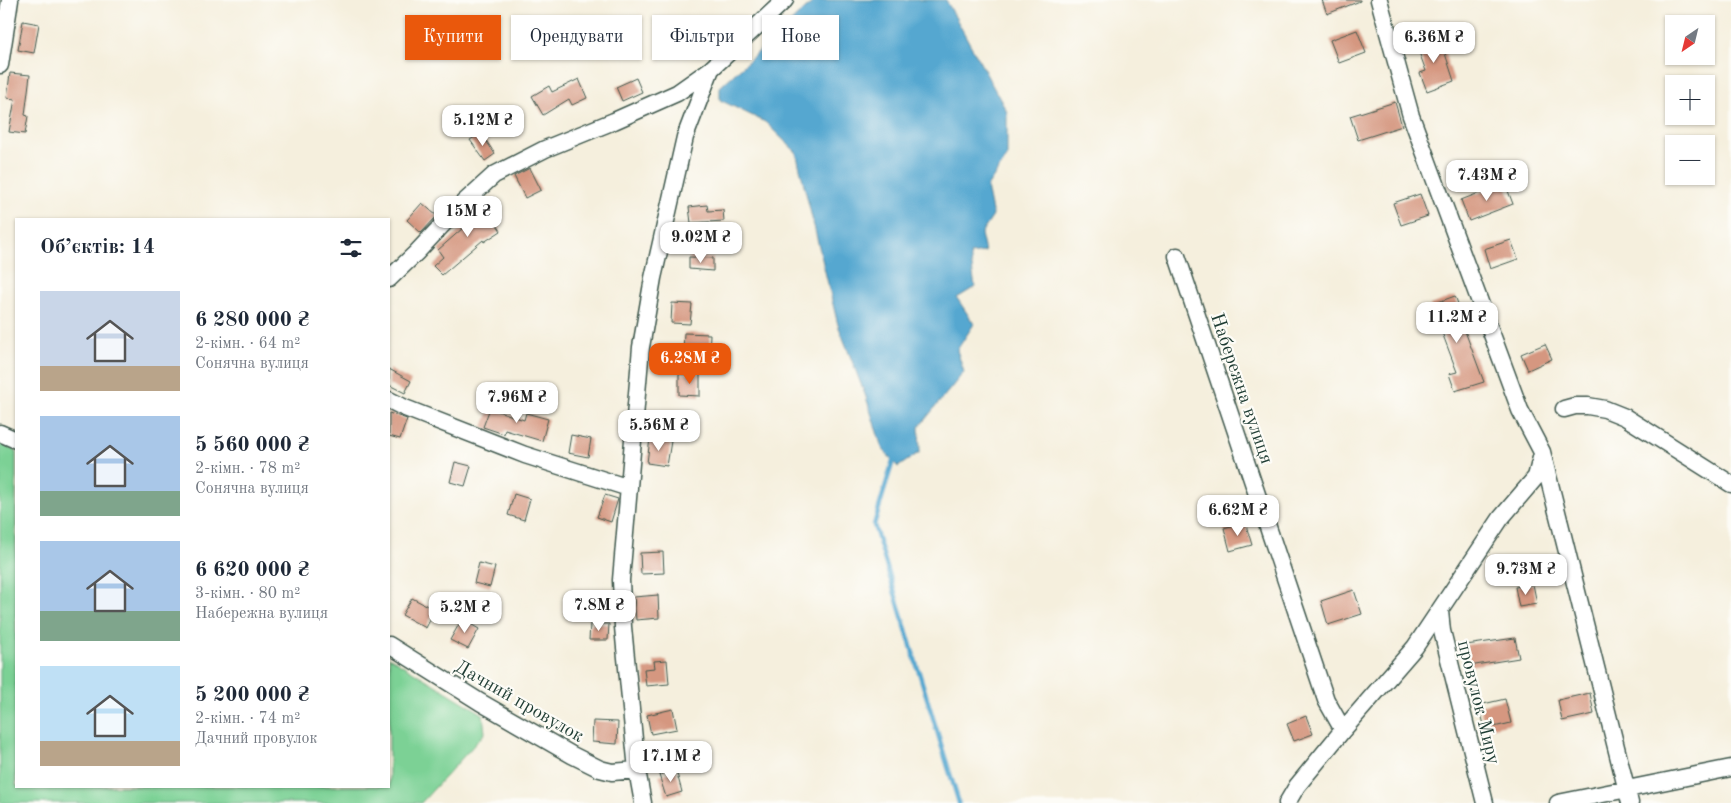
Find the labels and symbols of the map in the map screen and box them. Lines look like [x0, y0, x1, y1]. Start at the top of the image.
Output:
north arrow [1665, 15, 1715, 65]
pin: 6.36M ₴ [1388, 22, 1480, 64]
pin: 5.12M ₴ [437, 104, 529, 147]
pin: 7.43M ₴ [1441, 160, 1533, 202]
pin: 15M ₴ [433, 196, 503, 238]
pin: 9.02M ₴ [655, 222, 747, 264]
pin: 11.2M ₴ [1411, 302, 1503, 344]
street label: Набережна вулиця [1206, 311, 1275, 467]
pin: 6.28M ₴ [644, 342, 736, 385]
pin: 7.96M ₴ [471, 382, 563, 424]
pin: 5.56M ₴ [613, 410, 705, 452]
pin: 6.62M ₴ [1192, 494, 1284, 537]
pin: 9.73M ₴ [1480, 554, 1572, 596]
pin: 7.8M ₴ [558, 590, 640, 632]
pin: 5.2M ₴ [424, 592, 506, 634]
street label: провулок Миру [1453, 639, 1502, 767]
street label: Дачний провулок [451, 658, 587, 747]
pin: 17.1M ₴ [625, 740, 717, 783]

